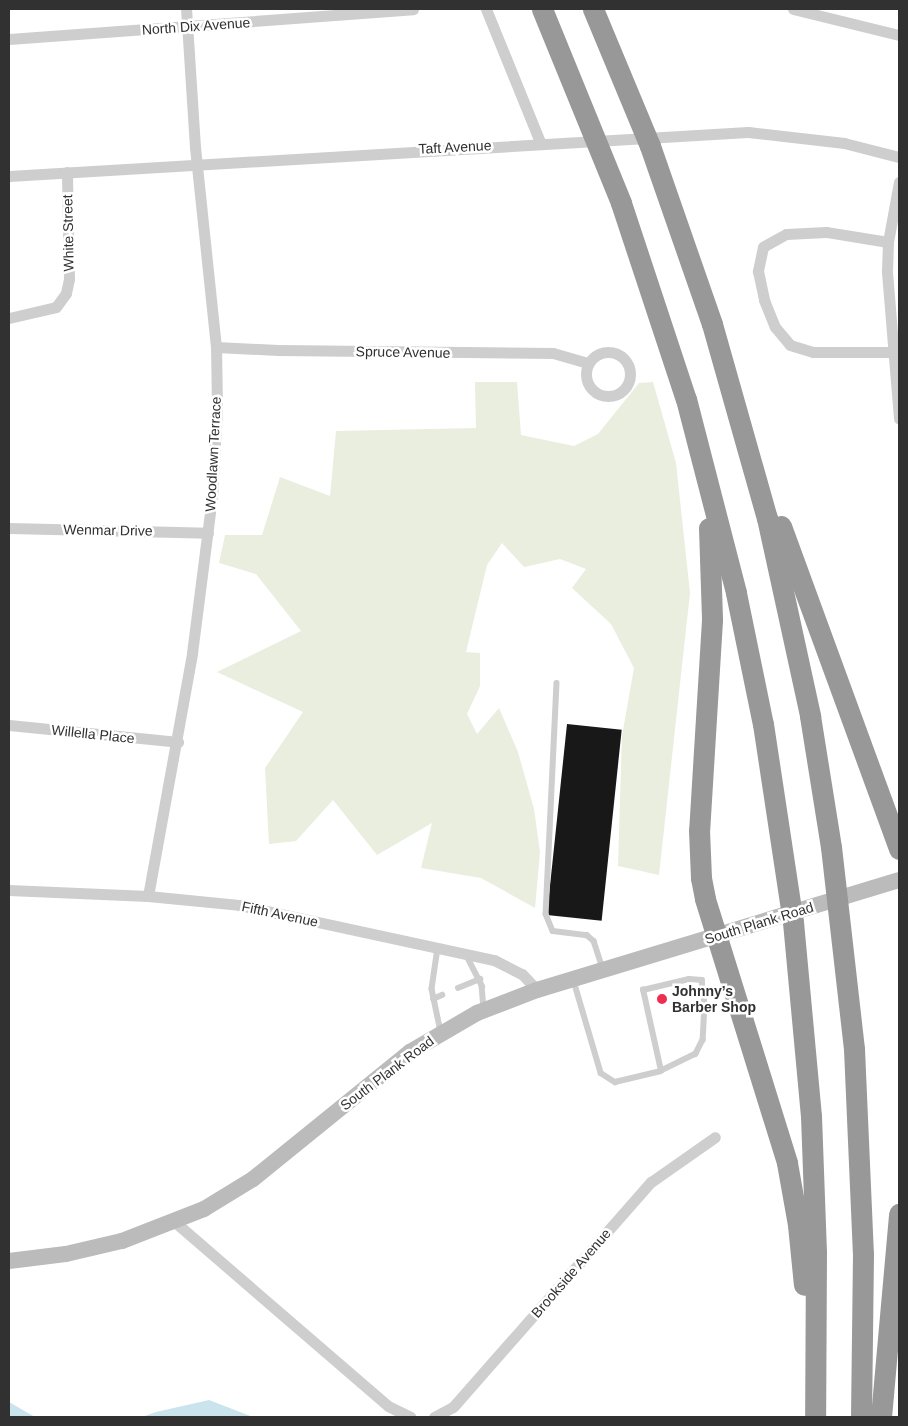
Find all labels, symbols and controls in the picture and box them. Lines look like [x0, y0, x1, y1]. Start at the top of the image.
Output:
street label: North Dix Avenue [141, 14, 251, 38]
street label: Taft Avenue [418, 137, 492, 157]
street label: White Street [59, 194, 77, 272]
street label: Spruce Avenue [355, 343, 451, 361]
street label: Woodlawn Terrace [202, 396, 224, 512]
street label: Wenmar Drive [63, 521, 153, 539]
street label: Willella Place [51, 721, 135, 747]
street label: Fifth Avenue [240, 898, 320, 930]
street label: South Plank Road [703, 898, 815, 948]
place label: Johnny’s Barber Shop [672, 983, 756, 1016]
marker: Johnny’s Barber Shop [656, 993, 668, 1005]
street label: South Plank Road [337, 1032, 437, 1114]
street label: Brookside Avenue [527, 1225, 615, 1321]

